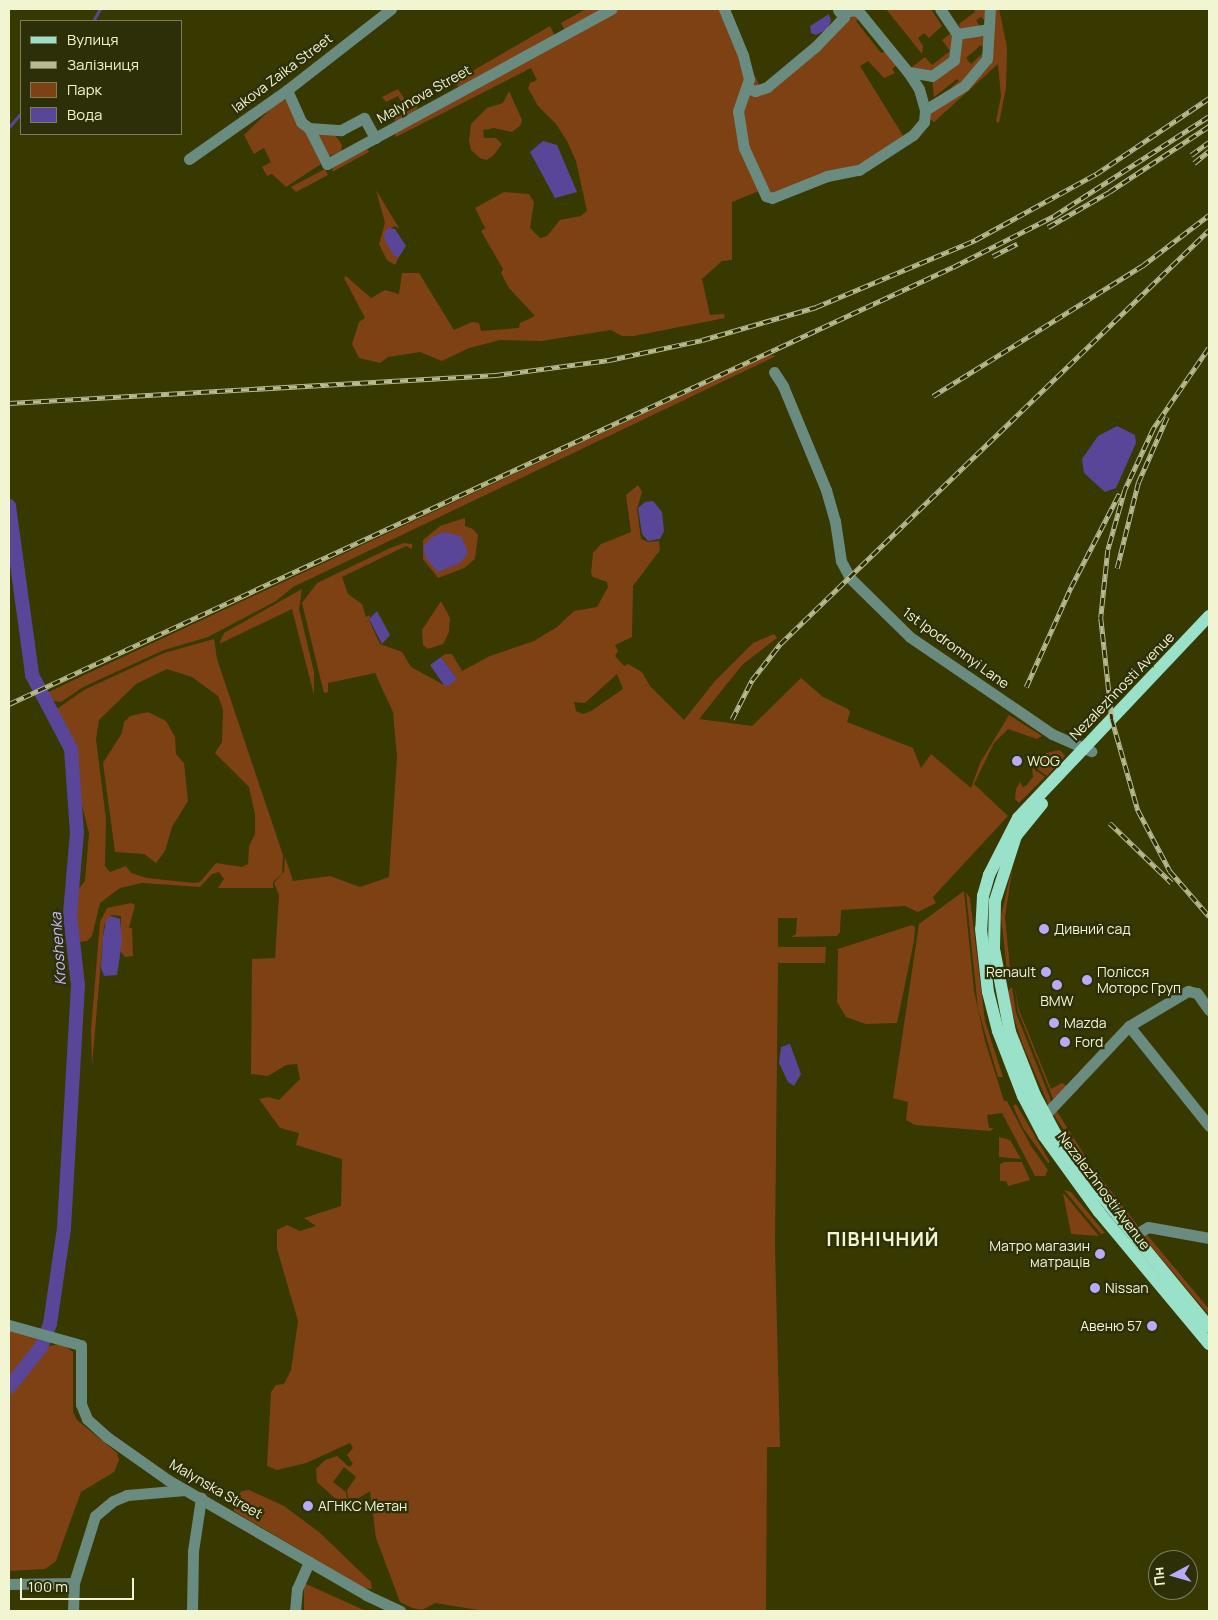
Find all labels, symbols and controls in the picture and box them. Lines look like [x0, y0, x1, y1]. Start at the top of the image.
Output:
legend [20, 20, 182, 135]
text: Вулиця [67, 29, 119, 50]
street label: Iakova Zaika Street [228, 30, 336, 116]
text: Залізниця [67, 54, 139, 75]
street label: Malynova Street [374, 61, 474, 127]
text: Парк [67, 79, 102, 100]
text: Вода [67, 104, 102, 125]
street label: 1st Ipodromnyi Lane [900, 604, 1012, 692]
street label: Nezalezhnosti Avenue [1066, 629, 1178, 743]
place label: WOG [1027, 753, 1060, 769]
marker: WOG [1011, 755, 1023, 767]
water label: Kroshenka [46, 912, 70, 986]
place label: Дивний сад [1054, 921, 1131, 937]
marker: Дивний сад [1038, 923, 1050, 935]
place label: Renault [986, 964, 1036, 980]
place label: Полісся Моторс Груп [1097, 964, 1181, 996]
marker: Renault [1040, 966, 1052, 978]
marker: Полісся Моторс Груп [1081, 974, 1093, 986]
marker: BMW [1051, 979, 1063, 991]
place label: BMW [1040, 993, 1074, 1009]
place label: Mazda [1064, 1015, 1106, 1031]
marker: Mazda [1048, 1017, 1060, 1029]
place label: Ford [1075, 1034, 1103, 1050]
marker: Ford [1059, 1036, 1071, 1048]
street label: Nezalezhnosti Avenue [1054, 1129, 1154, 1253]
district label: ПІВНІЧНИЙ [825, 1229, 941, 1251]
place label: Матро магазин матраців [989, 1238, 1090, 1270]
marker: Матро магазин матраців [1094, 1248, 1106, 1260]
place label: Nissan [1105, 1280, 1149, 1296]
marker: Nissan [1089, 1282, 1101, 1294]
place label: Авеню 57 [1080, 1318, 1142, 1334]
marker: Авеню 57 [1146, 1320, 1158, 1332]
street label: Malynska Street [167, 1456, 265, 1522]
place label: АГНКС Метан [318, 1498, 407, 1514]
marker: АГНКС Метан [302, 1500, 314, 1512]
north arrow [1148, 1550, 1198, 1600]
text: Пн [1148, 1566, 1169, 1587]
scale bar [22, 1568, 136, 1600]
text: 100 m [28, 1576, 68, 1597]

